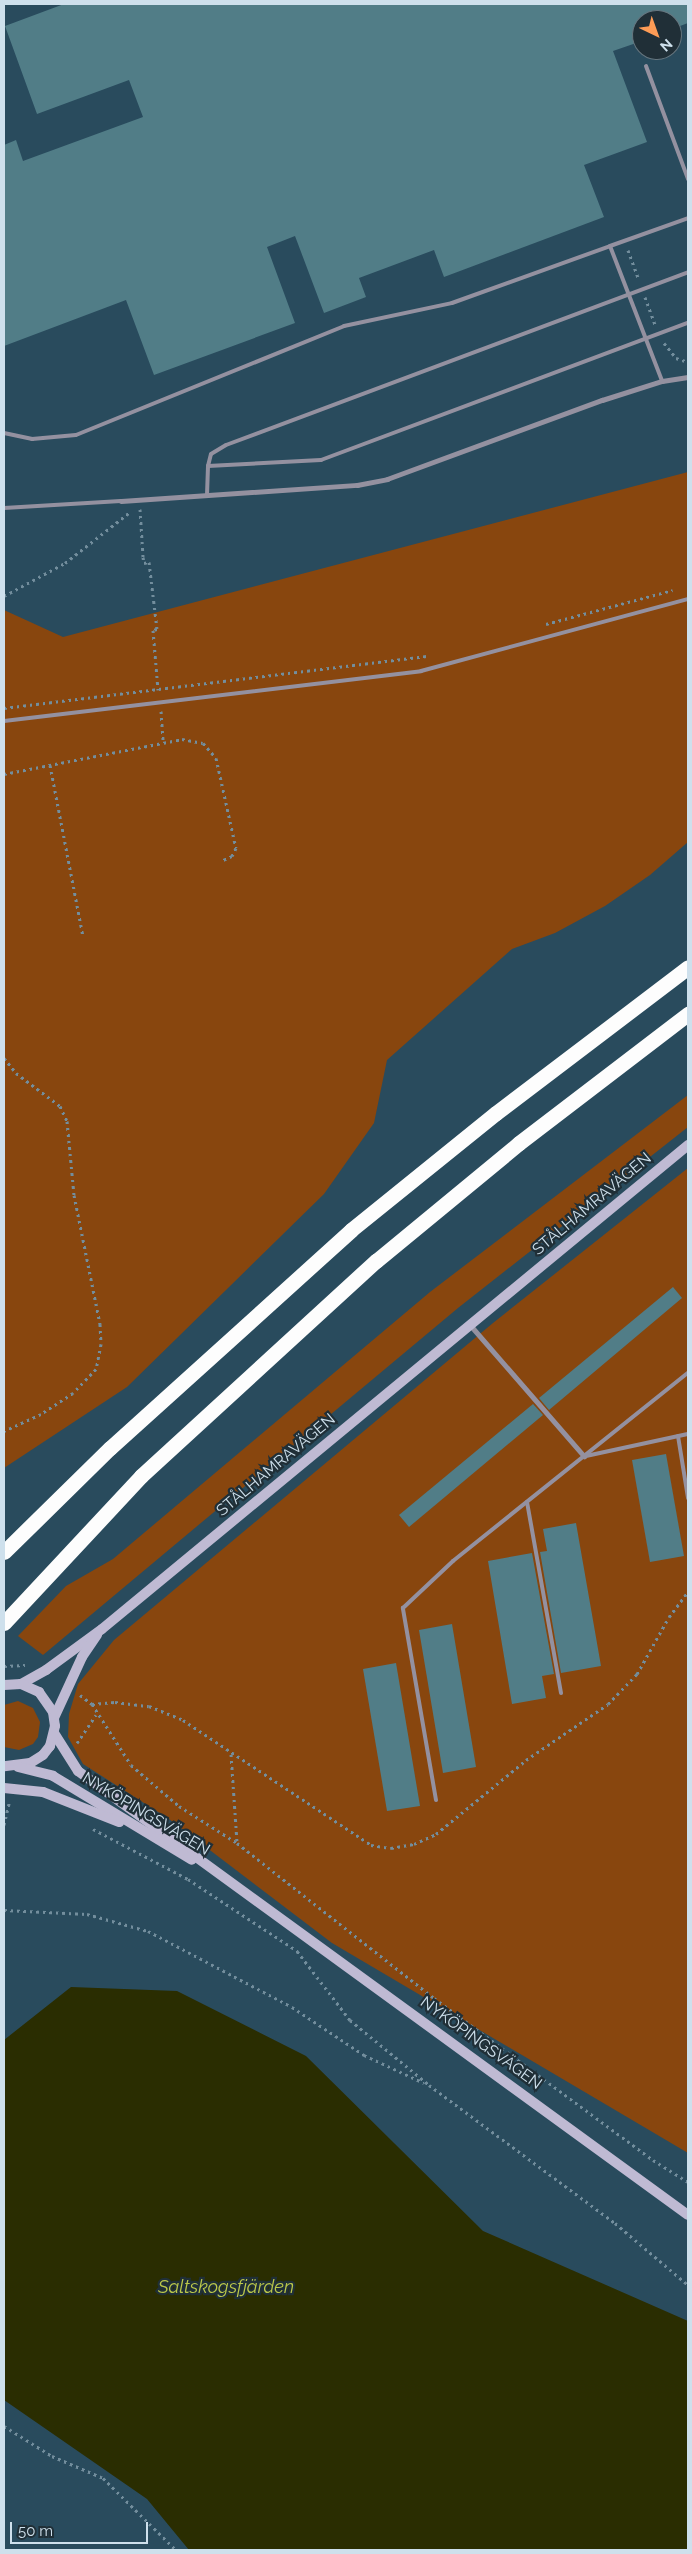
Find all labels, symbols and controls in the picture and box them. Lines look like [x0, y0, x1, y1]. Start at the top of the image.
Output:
north arrow [632, 10, 682, 60]
text: N [657, 36, 676, 55]
street label: STÅLHAMRAVÄGEN [529, 1149, 655, 1259]
street label: STÅLHAMRAVÄGEN [213, 1410, 339, 1520]
street label: NYKÖPINGSVÄGEN [79, 1768, 213, 1860]
street label: NYKÖPINGSVÄGEN [417, 1992, 545, 2094]
water label: Saltskogsfjärden [158, 2276, 294, 2298]
scale bar [12, 2512, 150, 2544]
text: 50 m [18, 2522, 53, 2540]

